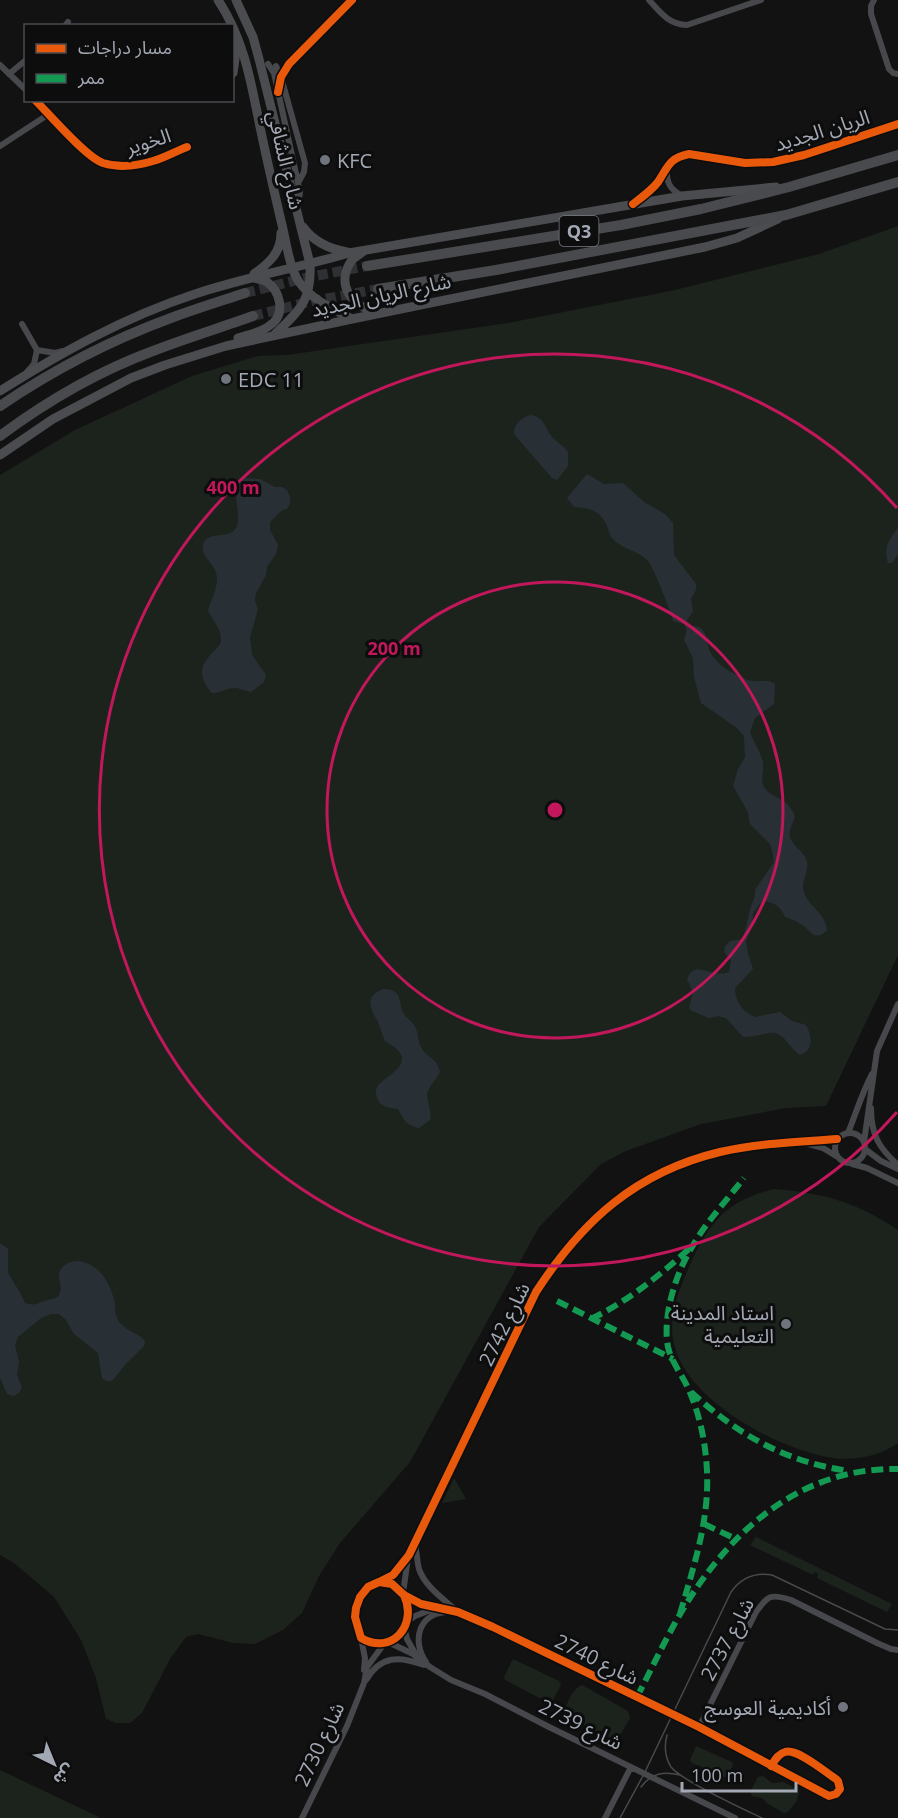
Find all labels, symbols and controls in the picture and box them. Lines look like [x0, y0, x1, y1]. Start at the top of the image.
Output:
legend [24, 24, 234, 102]
text: مسار دراجات [78, 35, 172, 59]
text: ممر [77, 65, 105, 89]
street label: الريان الجديد [771, 103, 873, 157]
street label: شارع الشافي [259, 108, 310, 213]
street label: الخوير [121, 121, 174, 161]
place label: KFC [337, 147, 372, 174]
marker: KFC [318, 153, 332, 167]
road number: Q3 [560, 216, 598, 246]
street label: شارع الريان الجديد [309, 267, 454, 325]
place label: EDC 11 [238, 366, 304, 393]
marker: EDC 11 [219, 372, 233, 386]
text: 400 m [206, 475, 260, 499]
text: 200 m [367, 636, 421, 660]
centre of rings [545, 800, 565, 820]
street label: شارع 2742 [472, 1278, 538, 1371]
place label: استاد المدينة التعليمية [671, 1299, 774, 1349]
marker: استاد المدينة التعليمية [779, 1317, 793, 1331]
street label: شارع 2737 [694, 1593, 762, 1686]
street label: شارع 2740 [550, 1627, 643, 1693]
street label: شارع 2739 [534, 1692, 627, 1758]
place label: أكاديمية العوسج [704, 1694, 831, 1723]
street label: شارع 2730 [288, 1698, 352, 1791]
marker: أكاديمية العوسج [836, 1700, 850, 1714]
north arrow [24, 1734, 84, 1794]
scale bar [682, 1755, 796, 1793]
text: ش [49, 1759, 80, 1791]
text: 100 m [691, 1763, 743, 1787]

